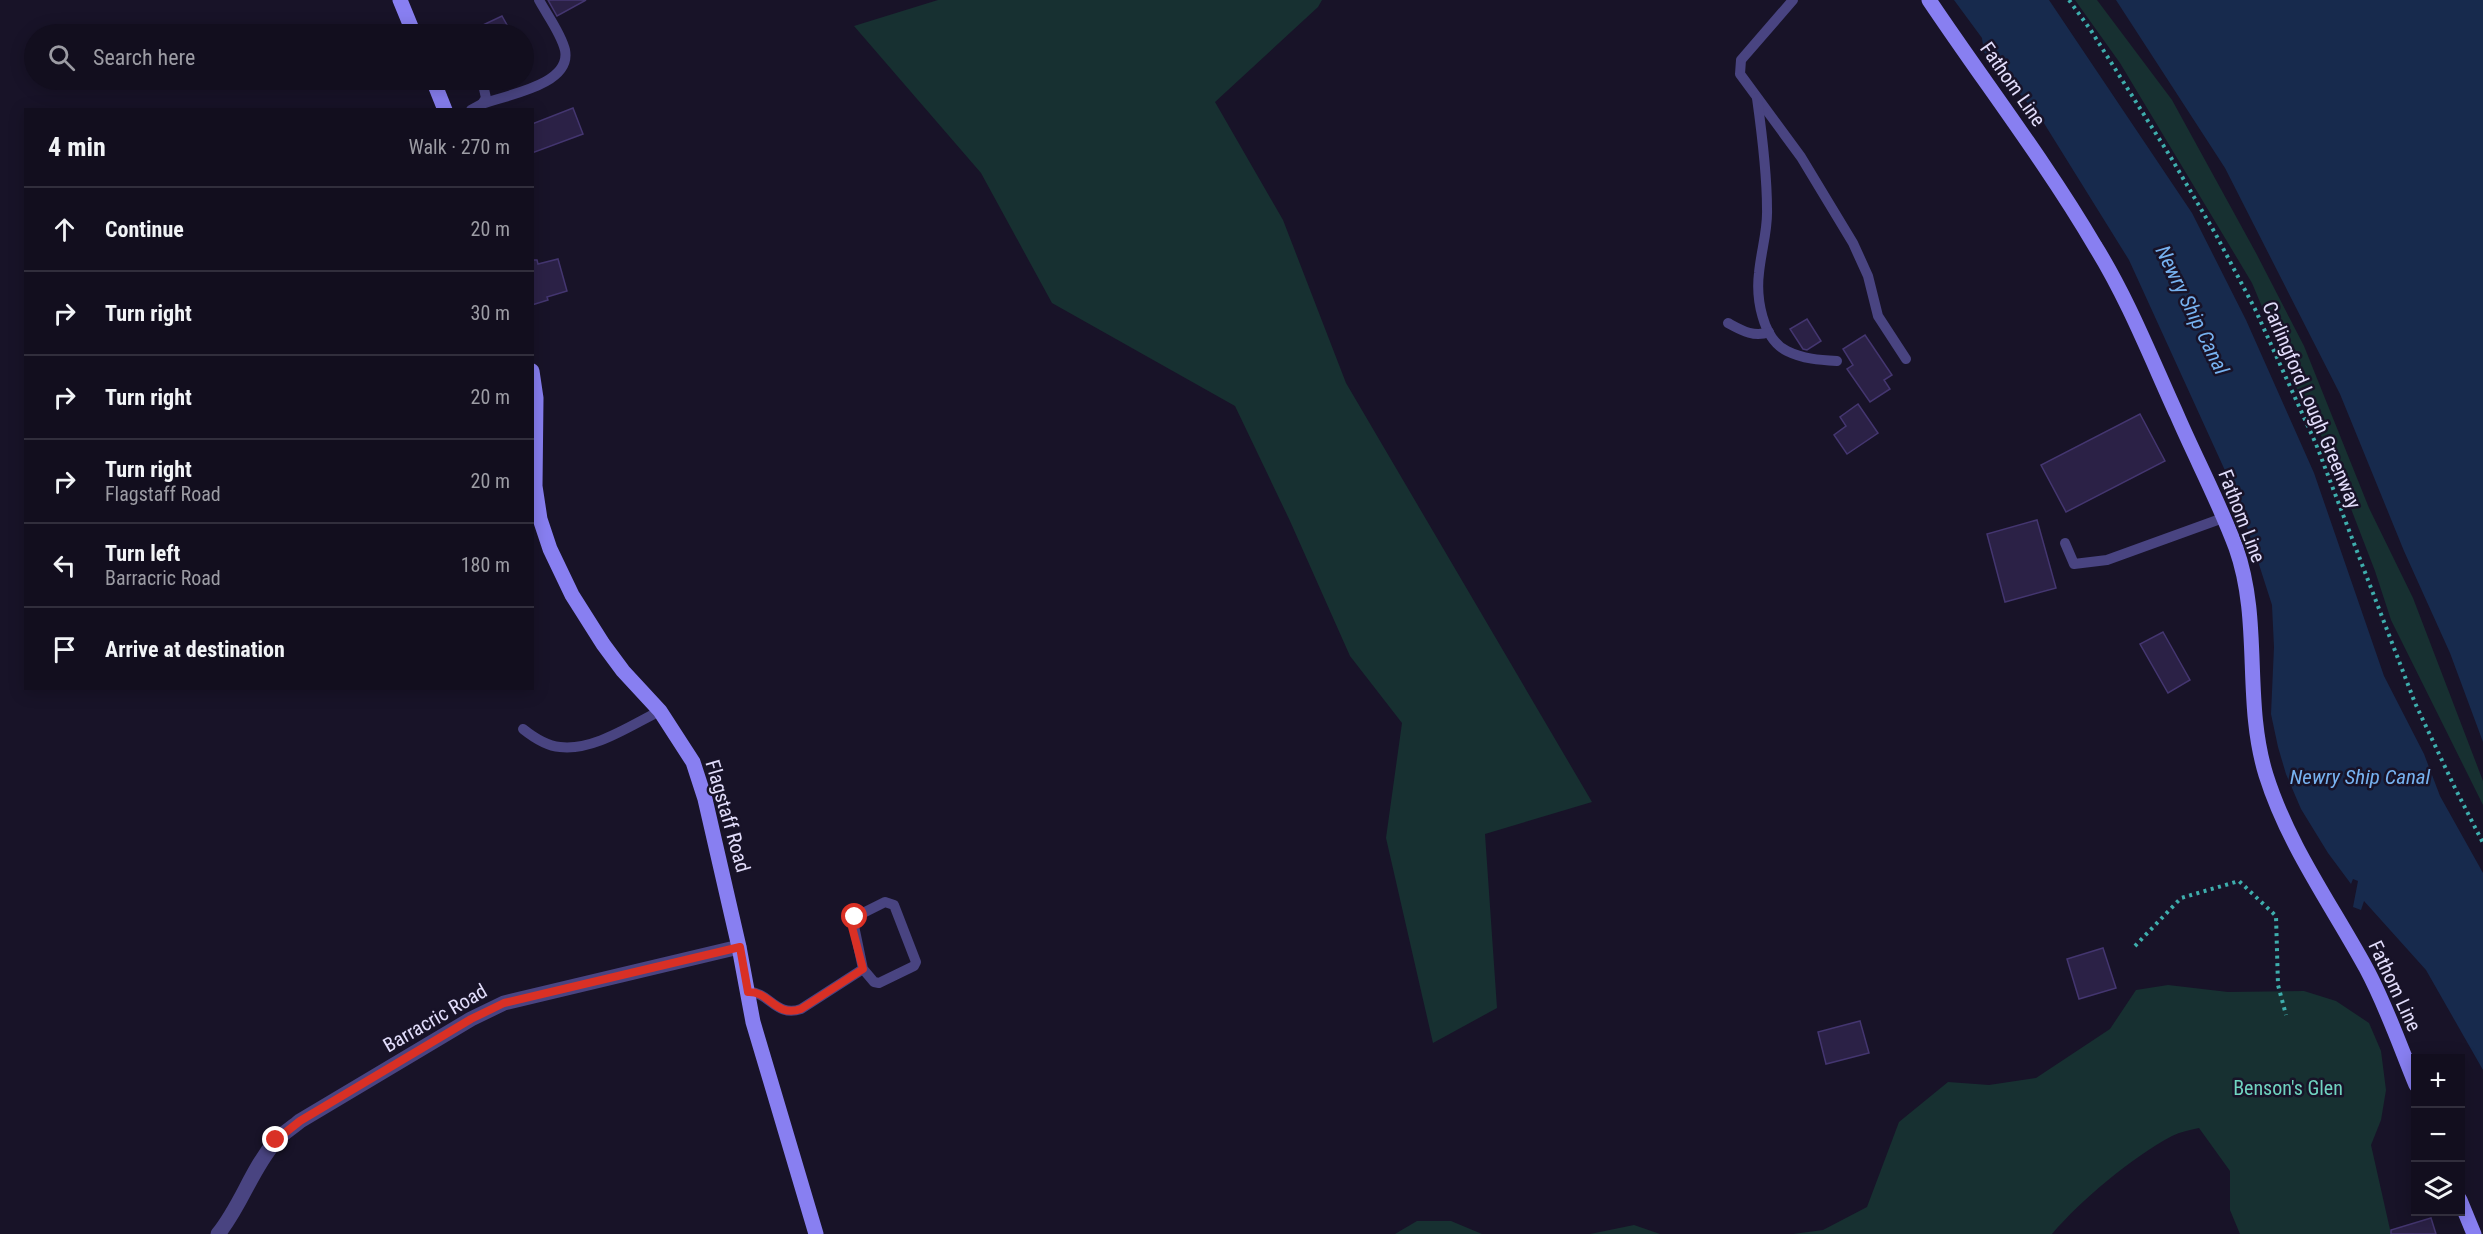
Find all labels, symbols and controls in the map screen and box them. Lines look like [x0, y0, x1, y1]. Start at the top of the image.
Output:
search box [24, 24, 534, 90]
street label: Fathom Line [1975, 37, 2051, 131]
icon: search [45, 41, 78, 74]
text: Search here [93, 45, 195, 70]
text: 4 min [48, 132, 106, 162]
text: Walk · 270 m [409, 135, 510, 159]
icon: ahead [48, 213, 81, 246]
text: Continue [105, 217, 184, 242]
text: 20 m [471, 217, 510, 241]
water label: Newry Ship Canal [2150, 242, 2234, 379]
icon: right [48, 297, 81, 330]
street label: Carlingford Lough Greenway [2257, 298, 2367, 512]
text: Turn right [105, 301, 192, 326]
text: 30 m [471, 301, 510, 325]
icon: right [48, 381, 81, 414]
text: Turn right [105, 385, 192, 410]
text: 20 m [471, 385, 510, 409]
text: Turn right [105, 457, 192, 482]
icon: right [48, 465, 81, 498]
street label: Fathom Line [2213, 466, 2271, 566]
text: 20 m [471, 469, 510, 493]
text: Flagstaff Road [105, 482, 221, 506]
text: Turn left [105, 541, 180, 566]
icon: left [48, 549, 81, 582]
text: 180 m [461, 553, 510, 577]
text: Barracric Road [105, 566, 221, 590]
icon: arrive [48, 633, 81, 666]
text: Arrive at destination [105, 637, 285, 662]
street label: Flagstaff Road [701, 757, 755, 875]
water label: Newry Ship Canal [2290, 765, 2431, 789]
route start [841, 903, 867, 929]
street label: Fathom Line [2364, 937, 2426, 1035]
street label: Barracric Road [379, 979, 491, 1057]
map controls [2411, 1054, 2465, 1216]
button: + [2411, 1054, 2465, 1108]
park label: Benson's Glen [2233, 1076, 2343, 1100]
button: − [2411, 1108, 2465, 1162]
route end [262, 1126, 288, 1152]
button: layers [2411, 1162, 2465, 1216]

